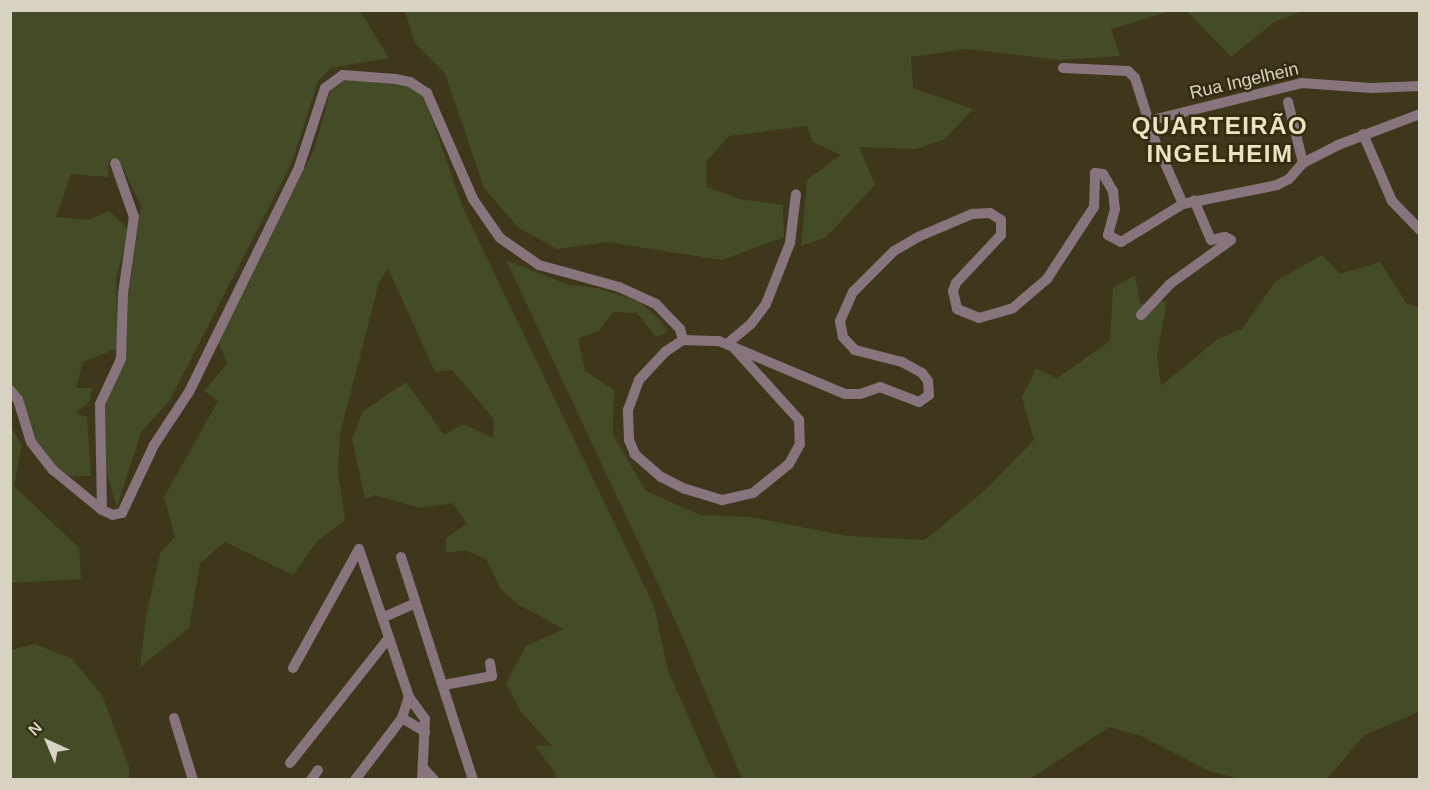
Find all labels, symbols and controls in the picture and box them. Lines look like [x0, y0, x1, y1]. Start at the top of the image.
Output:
street label: Rua Ingelhein [1187, 58, 1301, 104]
district label: QUARTEIRÃO INGELHEIM [1132, 112, 1308, 168]
north arrow [18, 712, 78, 772]
text: N [25, 719, 45, 739]

